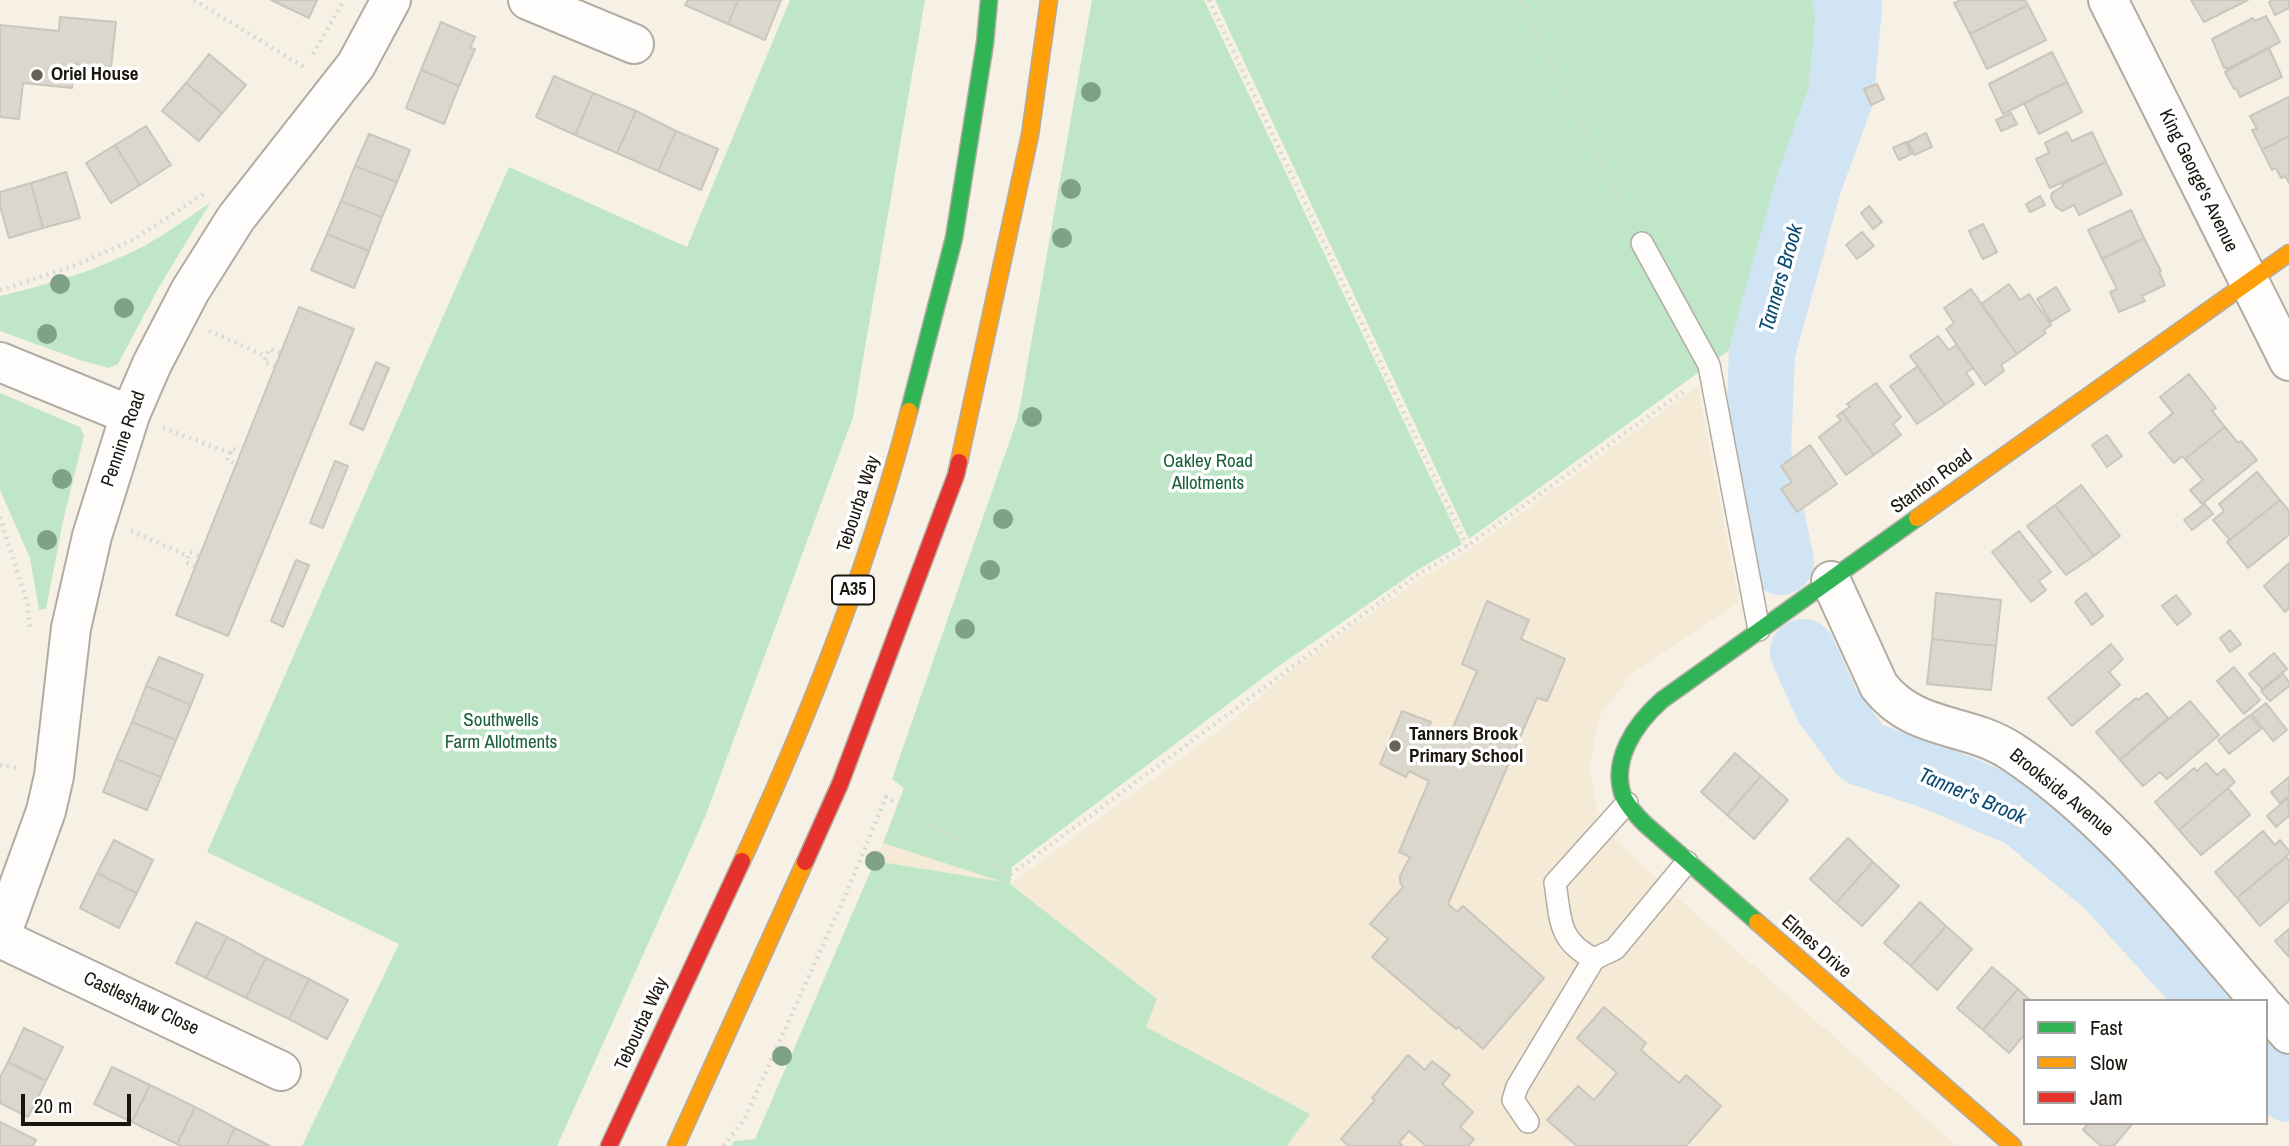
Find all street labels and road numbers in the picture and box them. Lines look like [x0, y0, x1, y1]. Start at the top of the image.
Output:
street label: King George's Avenue [2154, 106, 2242, 256]
street label: Pennine Road [97, 388, 151, 490]
street label: Stanton Road [1887, 445, 1977, 519]
street label: Tebourba Way [833, 453, 885, 555]
road number: A35 [832, 576, 874, 604]
street label: Brookside Avenue [2004, 744, 2118, 842]
street label: Elmes Drive [1777, 911, 1855, 983]
street label: Castleshaw Close [80, 967, 202, 1041]
street label: Tebourba Way [611, 974, 673, 1074]

